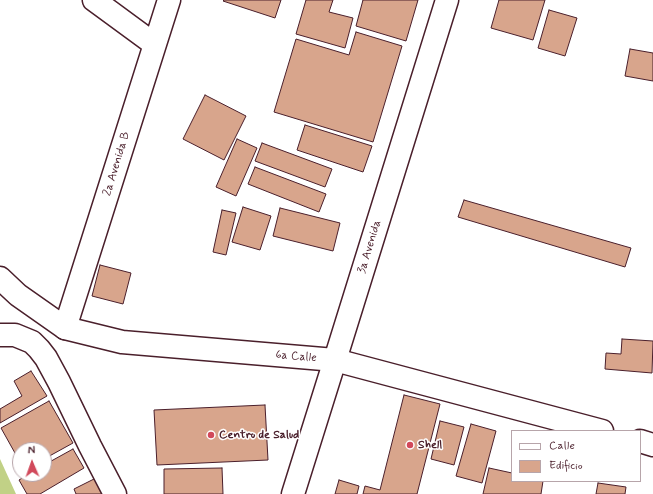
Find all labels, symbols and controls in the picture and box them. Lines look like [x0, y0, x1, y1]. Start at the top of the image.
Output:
street label: 2a Avenida B [100, 130, 134, 198]
street label: 3a Avenida [355, 219, 385, 275]
street label: 6a Calle [275, 348, 317, 366]
place label: Centro de Salud [219, 428, 299, 442]
marker: Centro de Salud [206, 430, 216, 440]
legend [511, 430, 641, 482]
place label: Shell [418, 438, 442, 452]
text: Calle [549, 438, 575, 454]
marker: Shell [405, 440, 415, 450]
north arrow [12, 442, 52, 482]
text: N [28, 444, 36, 458]
text: Edificio [549, 458, 583, 474]

